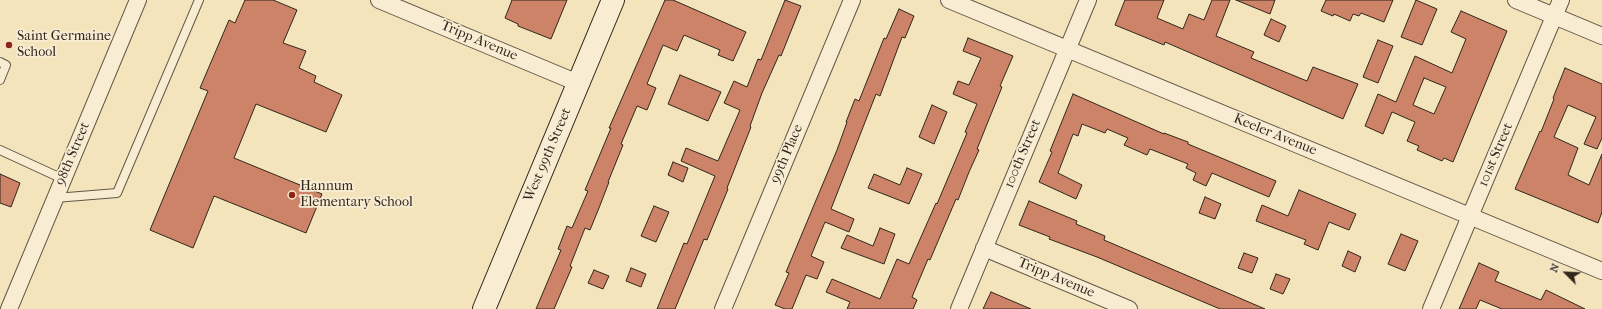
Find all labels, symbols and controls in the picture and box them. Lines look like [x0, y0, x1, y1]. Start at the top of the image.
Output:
street label: Tripp Avenue [438, 17, 520, 65]
place label: Saint Germaine School [17, 29, 111, 62]
marker: Saint Germaine School [4, 40, 14, 50]
street label: West 99th Street [521, 106, 575, 204]
street label: Keeler Avenue [1231, 111, 1319, 159]
street label: 100th Street [1001, 117, 1045, 191]
street label: 98th Street [52, 120, 94, 188]
street label: 101st Street [1475, 121, 1517, 189]
street label: 99th Place [767, 122, 807, 186]
place label: Hannum Elementary School [300, 179, 413, 212]
marker: Hannum Elementary School [287, 190, 297, 200]
north arrow [1546, 253, 1586, 293]
street label: Tripp Avenue [1015, 254, 1097, 302]
text: N [1547, 261, 1562, 274]

